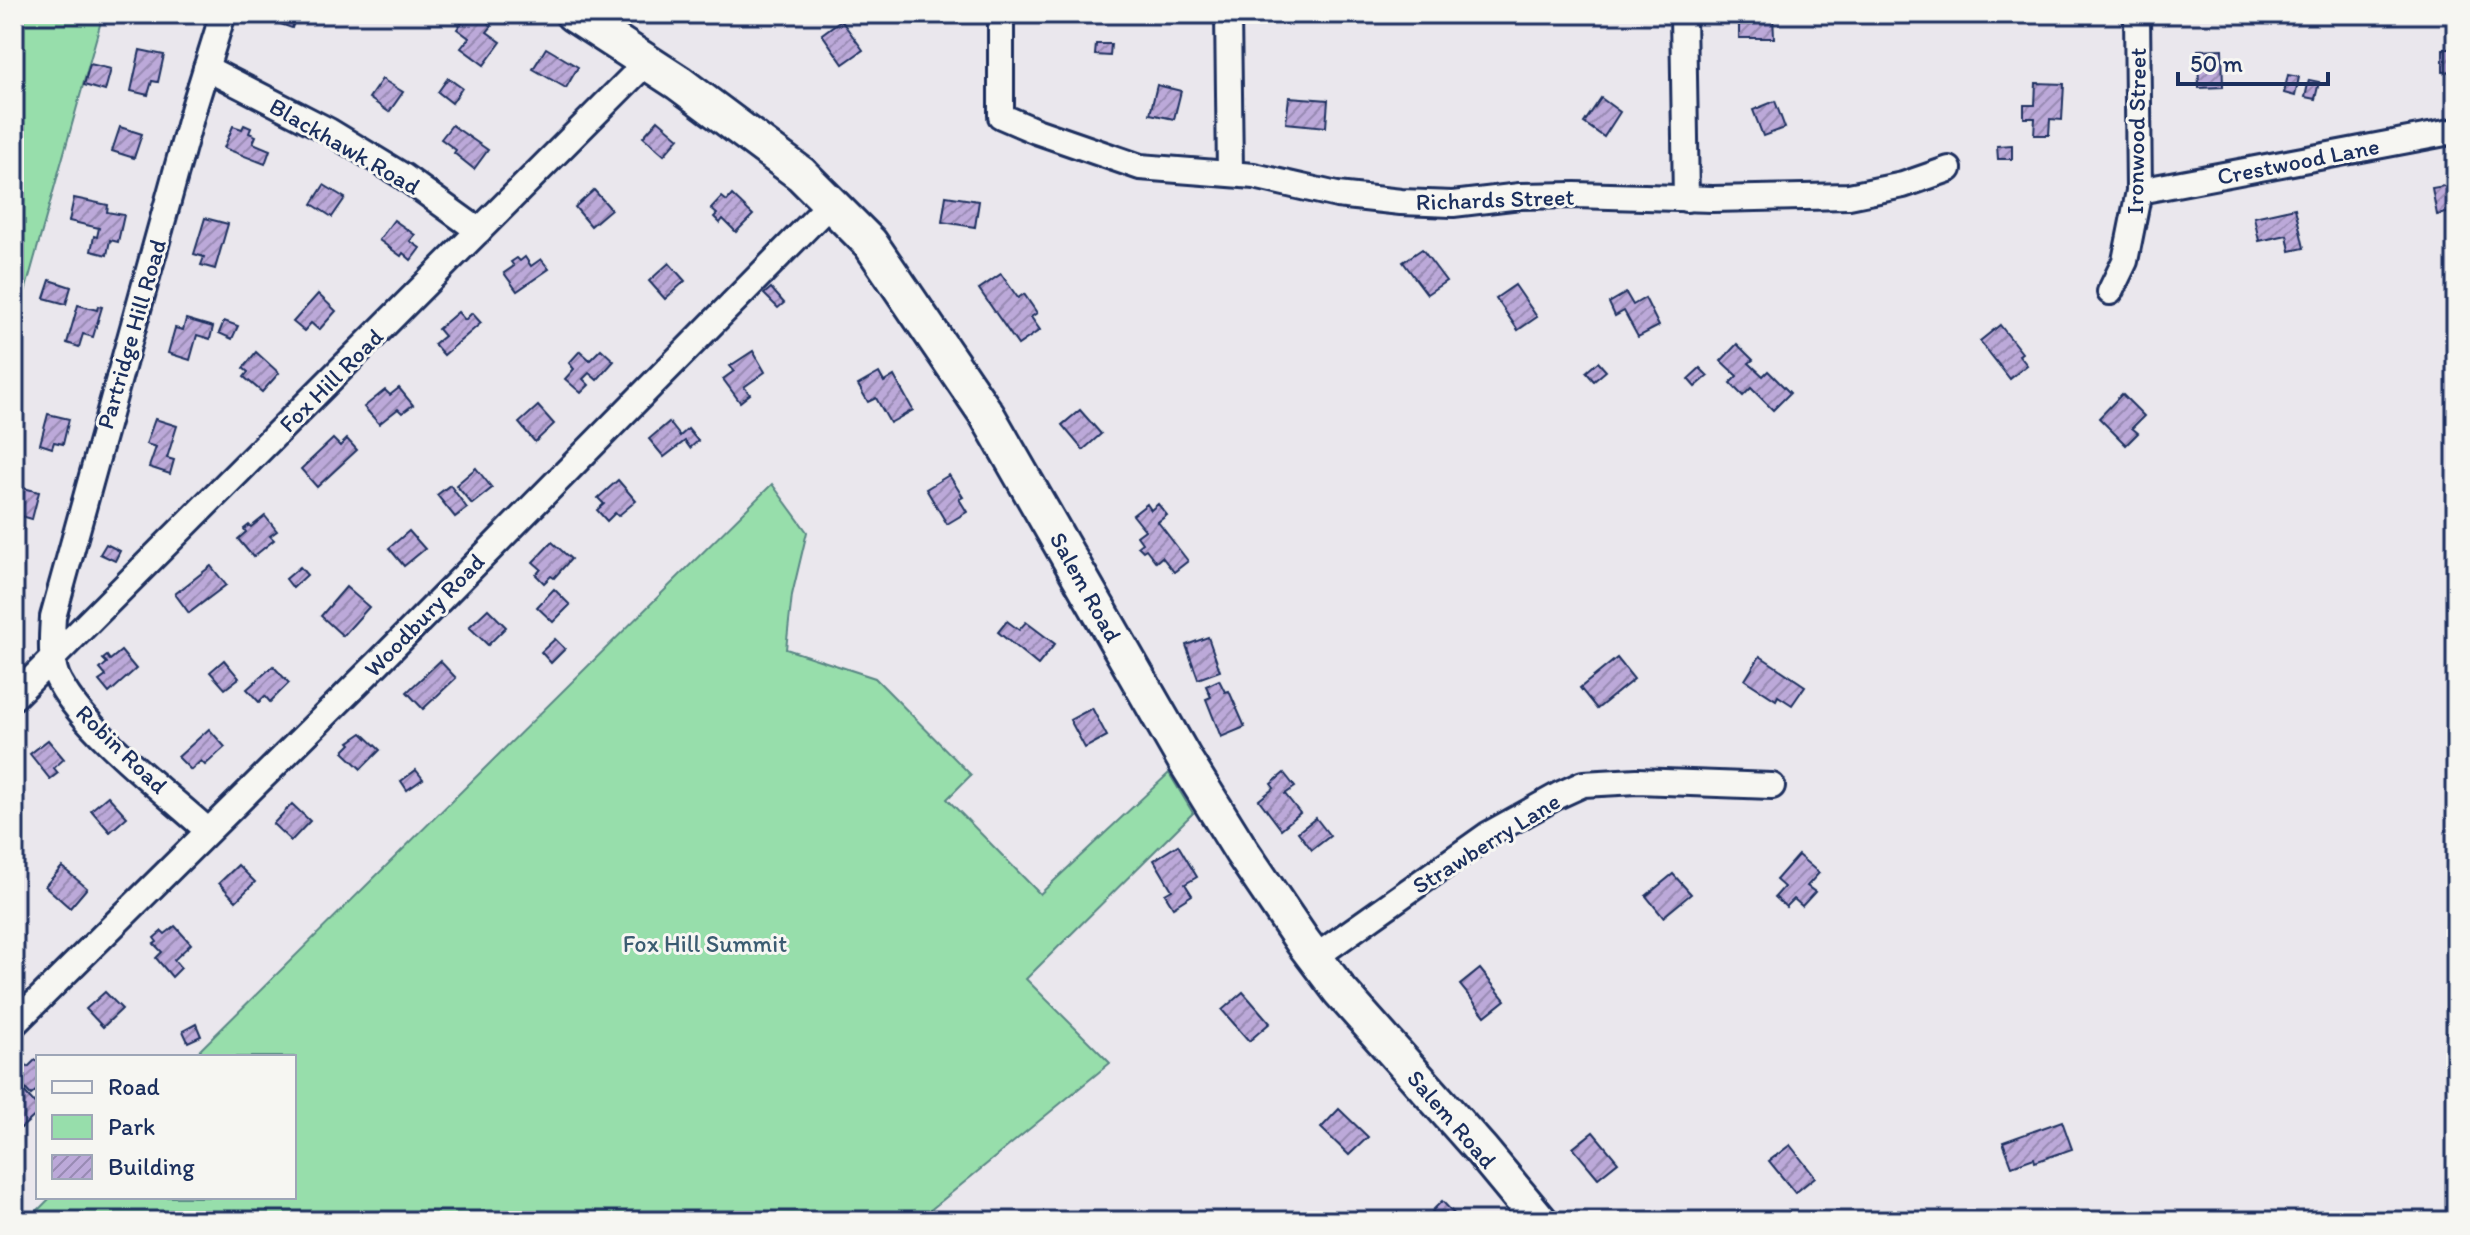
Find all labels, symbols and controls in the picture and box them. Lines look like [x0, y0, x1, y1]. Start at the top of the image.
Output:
scale bar [2178, 36, 2328, 86]
street label: Ironwood Street [2120, 47, 2152, 215]
text: 50 m [2190, 49, 2243, 78]
street label: Blackhawk Road [264, 91, 426, 201]
street label: Crestwood Lane [2214, 131, 2382, 191]
street label: Richards Street [1415, 182, 1575, 216]
street label: Partridge Hill Road [90, 236, 172, 432]
street label: Fox Hill Road [273, 322, 389, 438]
street label: Salem Road [1044, 527, 1128, 647]
street label: Woodbury Road [358, 547, 490, 683]
street label: Robin Road [70, 698, 174, 800]
street label: Strawberry Lane [1407, 786, 1565, 900]
park label: Fox Hill Summit [623, 929, 787, 958]
legend [36, 1055, 296, 1199]
street label: Salem Road [1401, 1064, 1503, 1174]
text: Road [108, 1072, 160, 1101]
text: Park [108, 1112, 155, 1141]
text: Building [108, 1152, 195, 1181]

